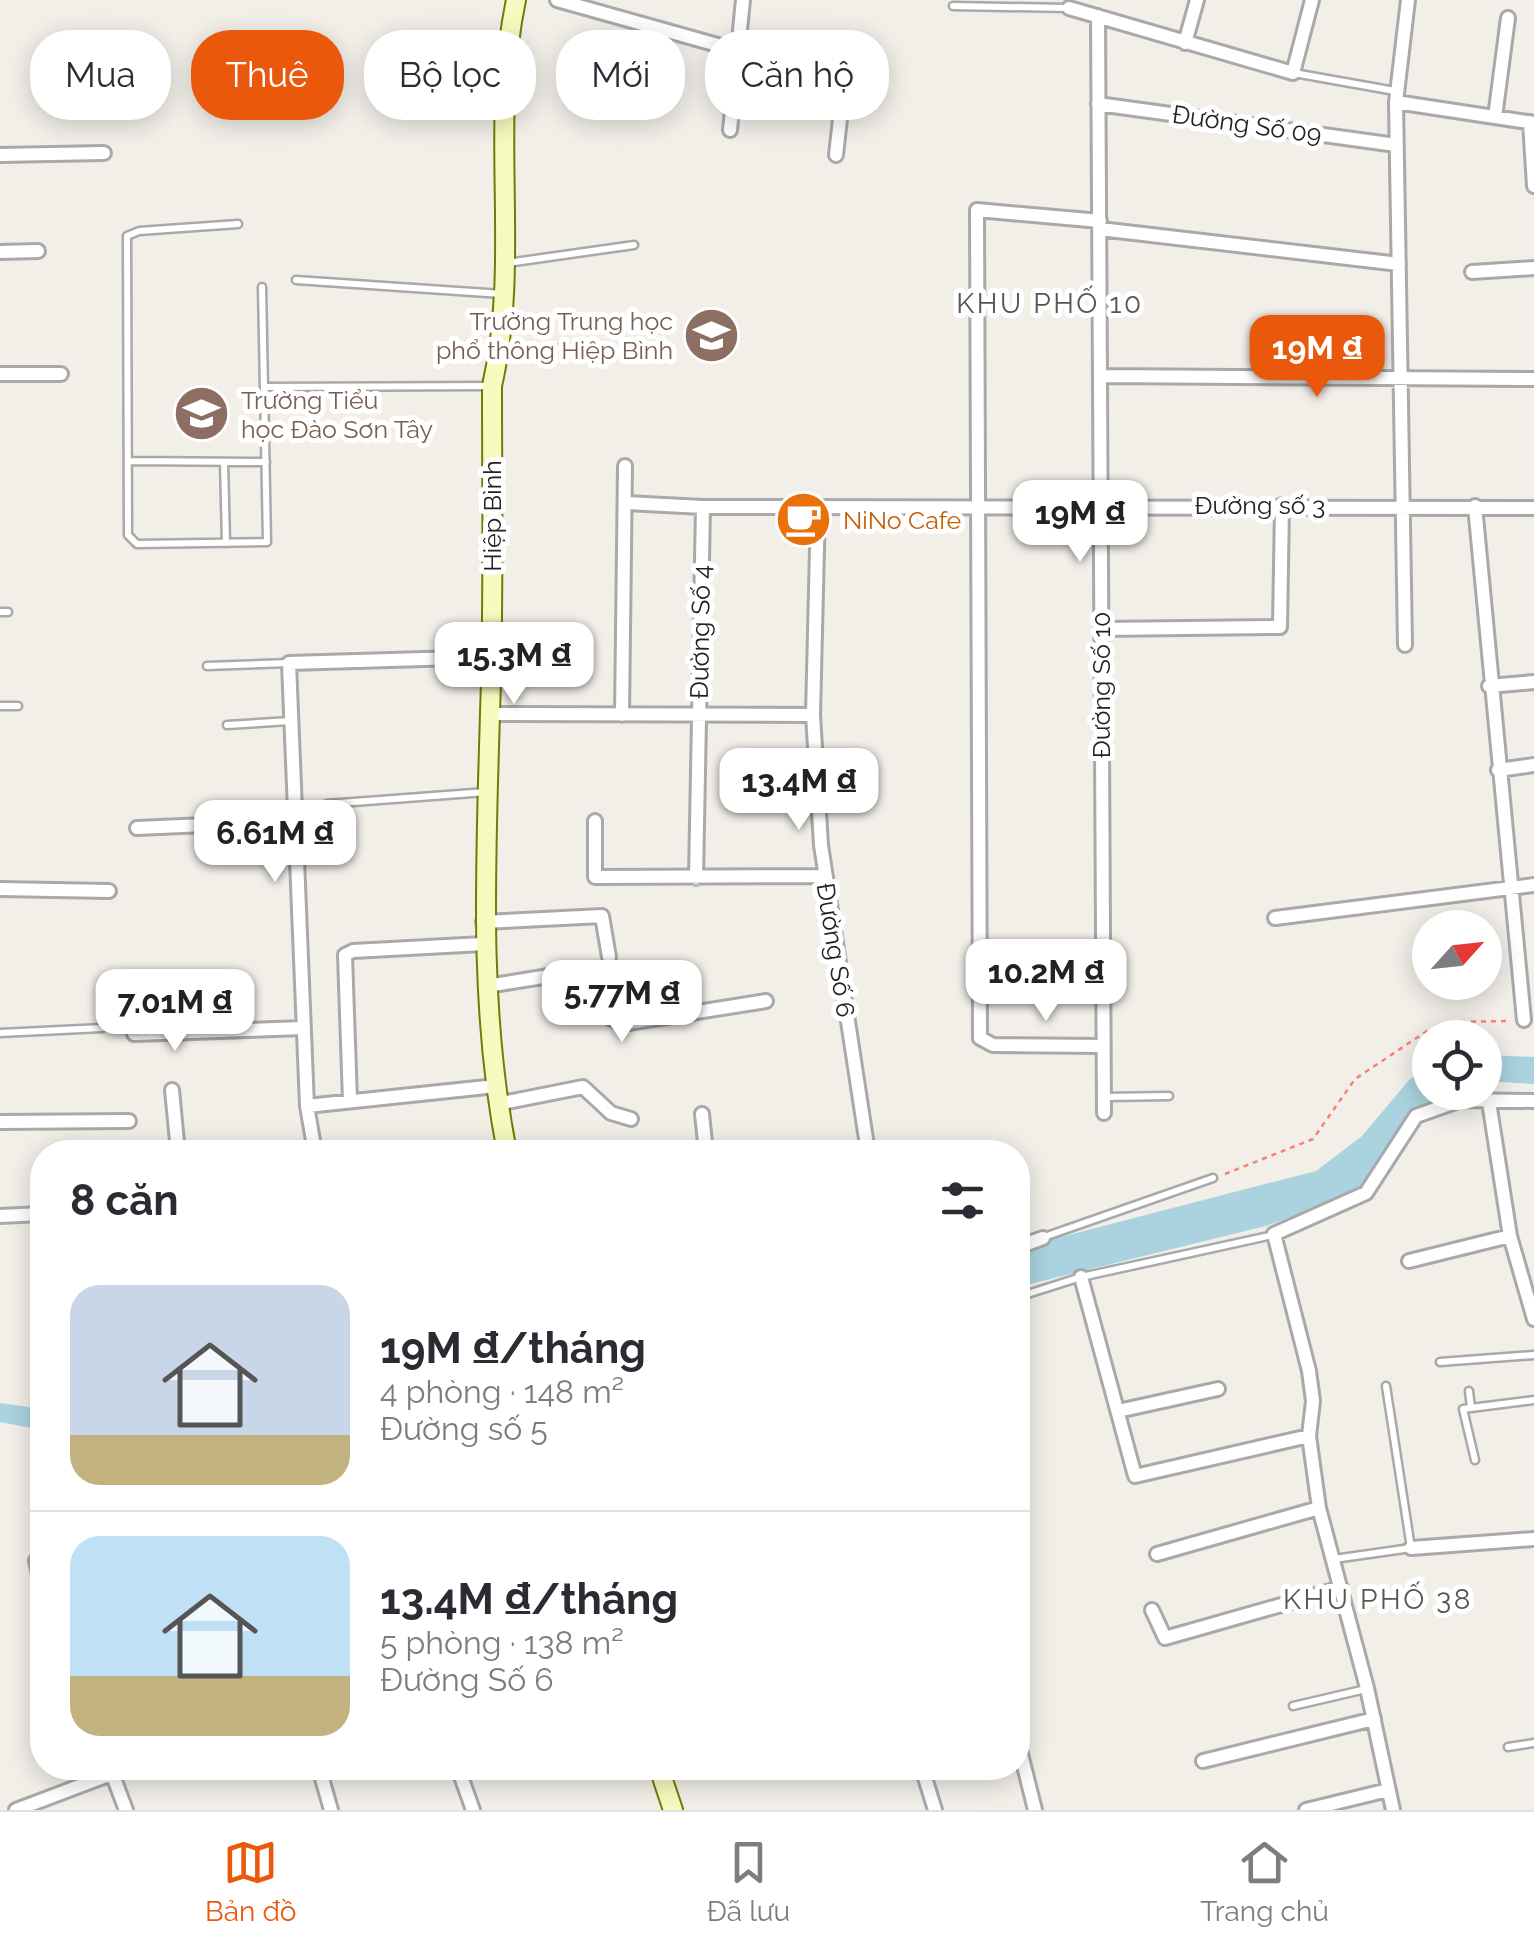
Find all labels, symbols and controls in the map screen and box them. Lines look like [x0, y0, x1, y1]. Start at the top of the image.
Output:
chip: Mua [30, 30, 171, 120]
chip: Thuê [191, 30, 344, 120]
chip: Bộ lọc [364, 30, 536, 120]
chip: Mới [556, 30, 685, 120]
chip: Căn hộ [705, 30, 889, 120]
street label: Đường Số 09 [1170, 99, 1324, 149]
district label: KHU PHỐ 10 [956, 285, 1144, 320]
school or university icon: Trường Trung học phổ thông Hiệp Bình [682, 305, 742, 365]
place label: Trường Trung học phổ thông Hiệp Bình [436, 306, 673, 365]
pin: 19M ₫ [1247, 315, 1387, 400]
text: 19M ₫ [1272, 329, 1362, 366]
school or university icon: Trường Tiểu học Đào Sơn Tây [172, 384, 232, 444]
place label: Trường Tiểu học Đào Sơn Tây [241, 385, 433, 444]
street label: Hiệp Bình [477, 460, 507, 572]
pin: 19M ₫ [1010, 480, 1150, 565]
cafe icon: NiNo Cafe [774, 490, 834, 550]
street label: Đường số 3 [1195, 490, 1325, 520]
text: 19M ₫ [1035, 494, 1125, 531]
place label: NiNo Cafe [843, 505, 961, 535]
street label: Đường Số 4 [684, 565, 716, 699]
street label: Đường Số 10 [1086, 612, 1116, 758]
pin: 15.3M ₫ [422, 622, 606, 707]
text: 15.3M ₫ [457, 636, 571, 673]
pin: 13.4M ₫ [707, 748, 891, 833]
text: 13.4M ₫ [741, 762, 857, 799]
pin: 6.61M ₫ [183, 800, 367, 885]
text: 6.61M ₫ [216, 814, 334, 851]
street label: Đường Số 6 [811, 881, 861, 1019]
north arrow [1412, 910, 1502, 1000]
map controls [1412, 910, 1502, 1110]
pin: 10.2M ₫ [954, 939, 1138, 1024]
text: 10.2M ₫ [988, 953, 1104, 990]
pin: 5.77M ₫ [530, 960, 714, 1045]
pin: 7.01M ₫ [83, 969, 267, 1054]
text: 5.77M ₫ [564, 974, 680, 1011]
text: 7.01M ₫ [118, 983, 232, 1020]
button: locate [1412, 1020, 1502, 1110]
icon: filters [935, 1173, 990, 1228]
text: 8 căn [70, 1176, 179, 1225]
text: 19M ₫/tháng [380, 1324, 646, 1373]
icon: home [150, 1325, 270, 1445]
text: 4 phòng · 148 m² [380, 1373, 624, 1410]
text: Đường số 5 [380, 1410, 548, 1447]
text: 13.4M ₫/tháng [380, 1575, 678, 1624]
icon: home [150, 1576, 270, 1696]
district label: KHU PHỐ 38 [1283, 1581, 1473, 1616]
text: 5 phòng · 138 m² [380, 1624, 624, 1661]
text: Đường Số 6 [380, 1661, 554, 1698]
tab: Bản đồ [205, 1835, 297, 1928]
tab: Đã lưu [707, 1835, 790, 1928]
tab: Trang chủ [1200, 1835, 1329, 1928]

